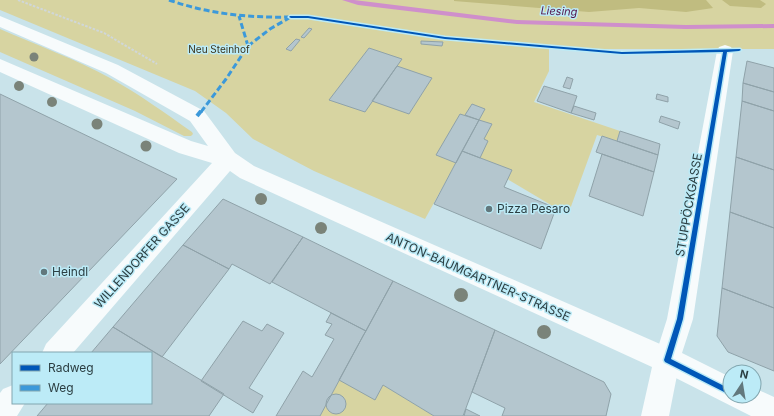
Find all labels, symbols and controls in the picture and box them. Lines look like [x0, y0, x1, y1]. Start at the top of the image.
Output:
water label: Liesing [540, 3, 578, 19]
park label: Neu Steinhof [188, 43, 250, 55]
street label: STUPPÖCKGASSE [672, 152, 705, 258]
street label: WILLENDORFER GASSE [91, 200, 193, 311]
place label: Pizza Pesaro [497, 201, 570, 216]
marker: Pizza Pesaro [484, 204, 494, 214]
street label: ANTON-BAUMGARTNER-STRASSE [384, 229, 573, 324]
place label: Heindl [52, 264, 88, 279]
marker: Heindl [39, 267, 49, 277]
legend [12, 352, 152, 404]
text: Radweg [48, 360, 94, 375]
north arrow [722, 364, 762, 404]
text: N [739, 366, 750, 382]
text: Weg [48, 380, 74, 395]

